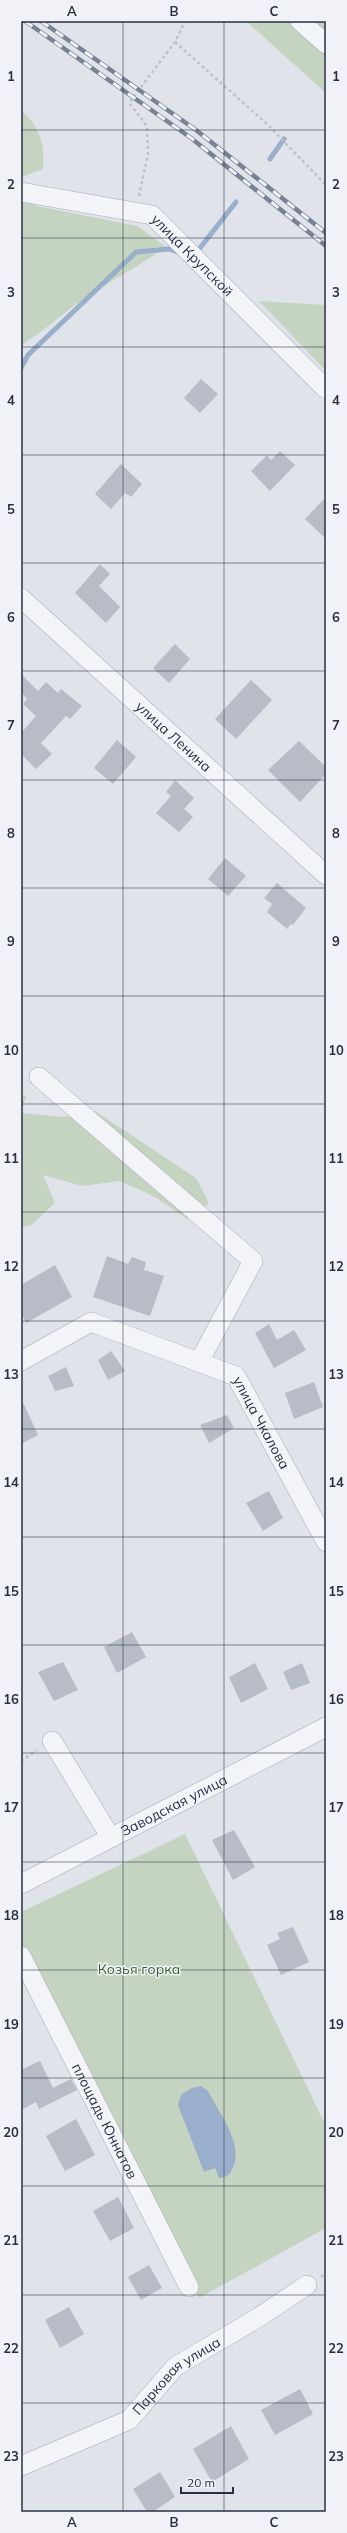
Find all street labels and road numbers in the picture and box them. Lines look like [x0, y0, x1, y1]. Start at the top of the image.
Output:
street label: улица Крупской [147, 210, 237, 300]
street label: улица Ленина [132, 697, 215, 776]
street label: улица Чкалова [229, 1373, 294, 1472]
street label: Заводская улица [118, 1770, 230, 1840]
street label: площадь Юннатов [68, 2060, 142, 2182]
street label: Парковая улица [129, 2333, 224, 2419]

